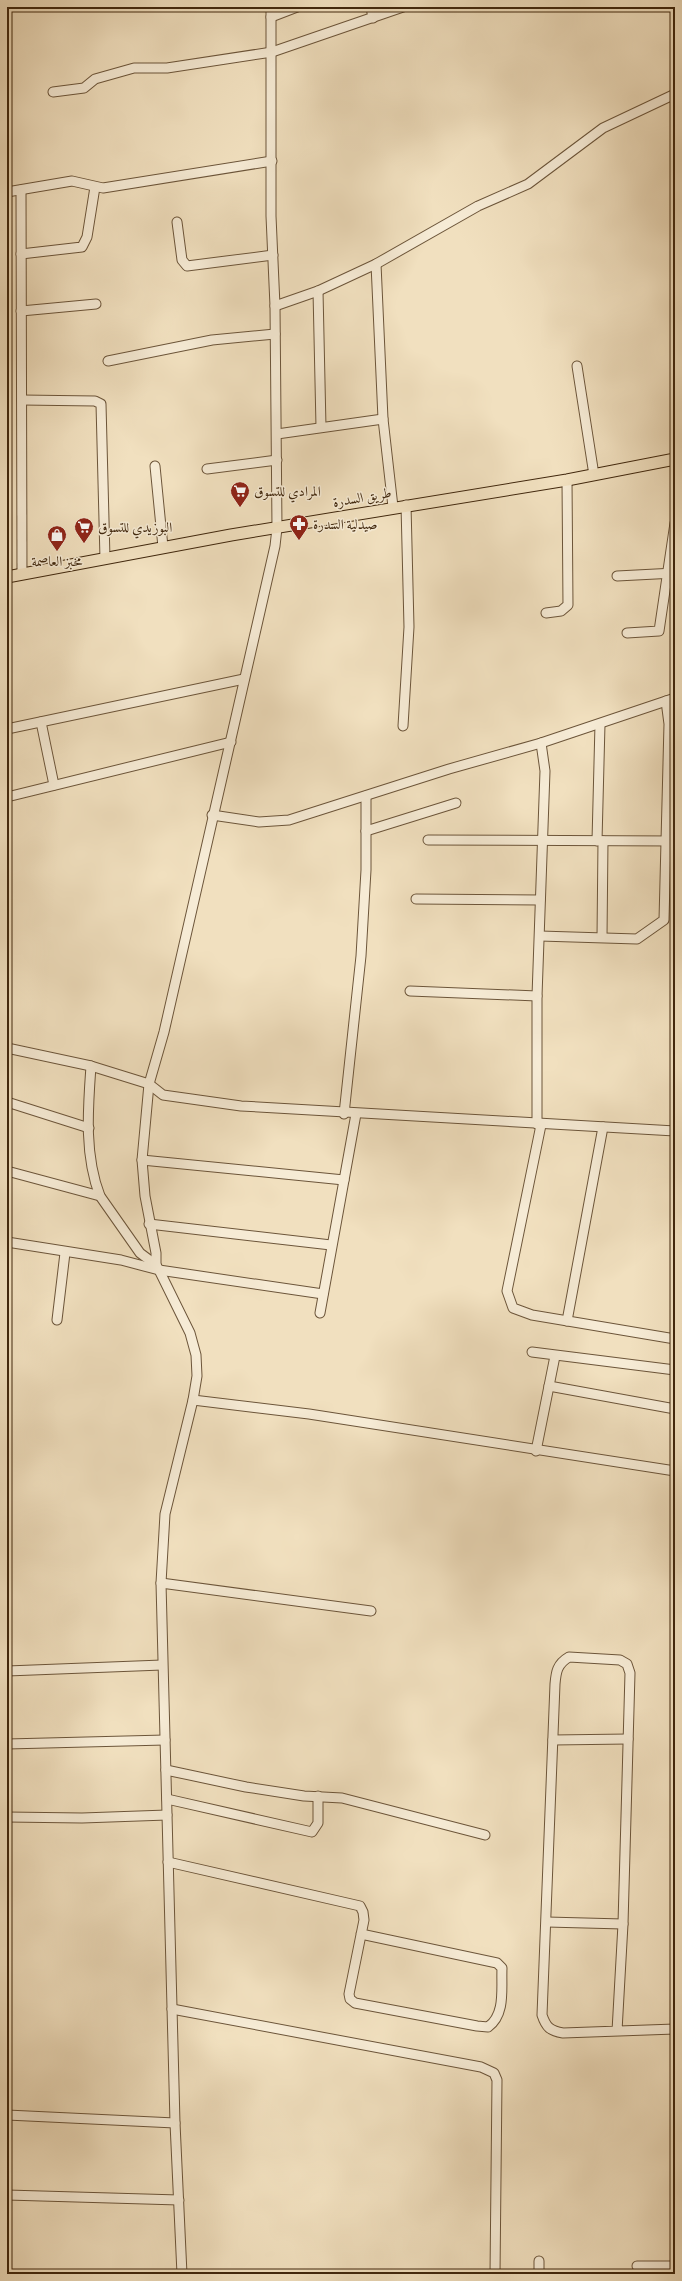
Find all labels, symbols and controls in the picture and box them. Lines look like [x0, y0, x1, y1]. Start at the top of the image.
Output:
supermarket icon: المرادي للتسوق [229, 480, 251, 508]
place label: المرادي للتسوق [254, 482, 321, 503]
street label: طريق السدرة [331, 483, 393, 511]
pharmacy icon: صيدلية السدرة [288, 513, 310, 541]
place label: صيدلية السدرة [313, 515, 378, 533]
supermarket icon: البوزيدي للتسوق [73, 516, 95, 544]
place label: البوزيدي للتسوق [98, 518, 172, 539]
shop icon: مخبز العاصمة [46, 524, 68, 552]
place label: مخبز العاصمة [32, 552, 83, 570]

